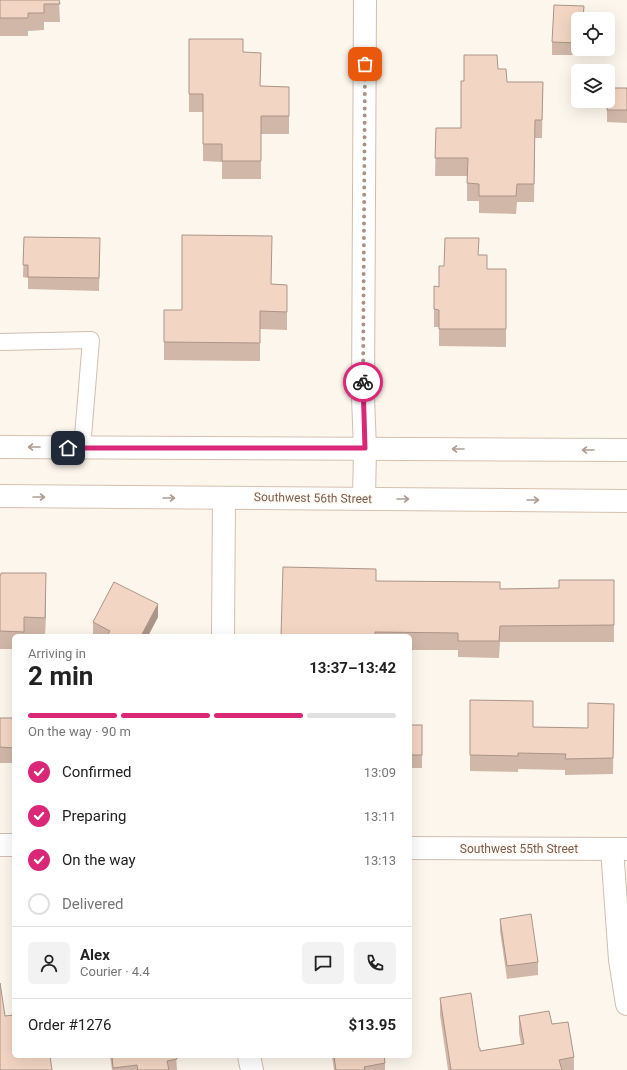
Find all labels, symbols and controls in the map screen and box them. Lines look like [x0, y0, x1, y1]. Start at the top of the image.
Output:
map controls [571, 12, 615, 108]
button: locate [571, 12, 615, 56]
pin [348, 47, 382, 81]
icon: bag [354, 53, 376, 75]
button: layers [571, 64, 615, 108]
courier [343, 362, 383, 402]
icon: bike [352, 371, 374, 393]
pin [51, 431, 85, 465]
icon: home [57, 437, 79, 459]
one-way arrow [28, 443, 41, 451]
one-way arrow [452, 445, 465, 453]
one-way arrow [582, 446, 595, 454]
street label: Southwest 56th Street [254, 490, 372, 506]
one-way arrow [32, 493, 45, 501]
one-way arrow [162, 494, 175, 501]
one-way arrow [396, 495, 409, 503]
one-way arrow [526, 496, 539, 504]
text: Arriving in [28, 646, 86, 661]
text: 13:37–13:42 [309, 659, 396, 677]
text: 2 min [28, 661, 93, 691]
text: On the way · 90 m [28, 724, 131, 739]
icon: check [28, 761, 50, 783]
text: Confirmed [62, 763, 132, 781]
text: 13:09 [364, 765, 396, 780]
icon: check [28, 805, 50, 827]
text: Preparing [62, 807, 126, 825]
text: 13:11 [364, 809, 396, 824]
street label: Southwest 55th Street [460, 842, 578, 856]
icon: check [28, 849, 50, 871]
text: On the way [62, 851, 136, 869]
text: 13:13 [364, 853, 396, 868]
text: Delivered [62, 895, 124, 913]
button: person [28, 942, 70, 984]
button: chat [302, 942, 344, 984]
button: phone [354, 942, 396, 984]
text: Alex [80, 946, 110, 964]
text: Courier · 4.4 [80, 964, 150, 979]
text: Order #1276 [28, 1016, 111, 1034]
text: $13.95 [349, 1016, 396, 1034]

